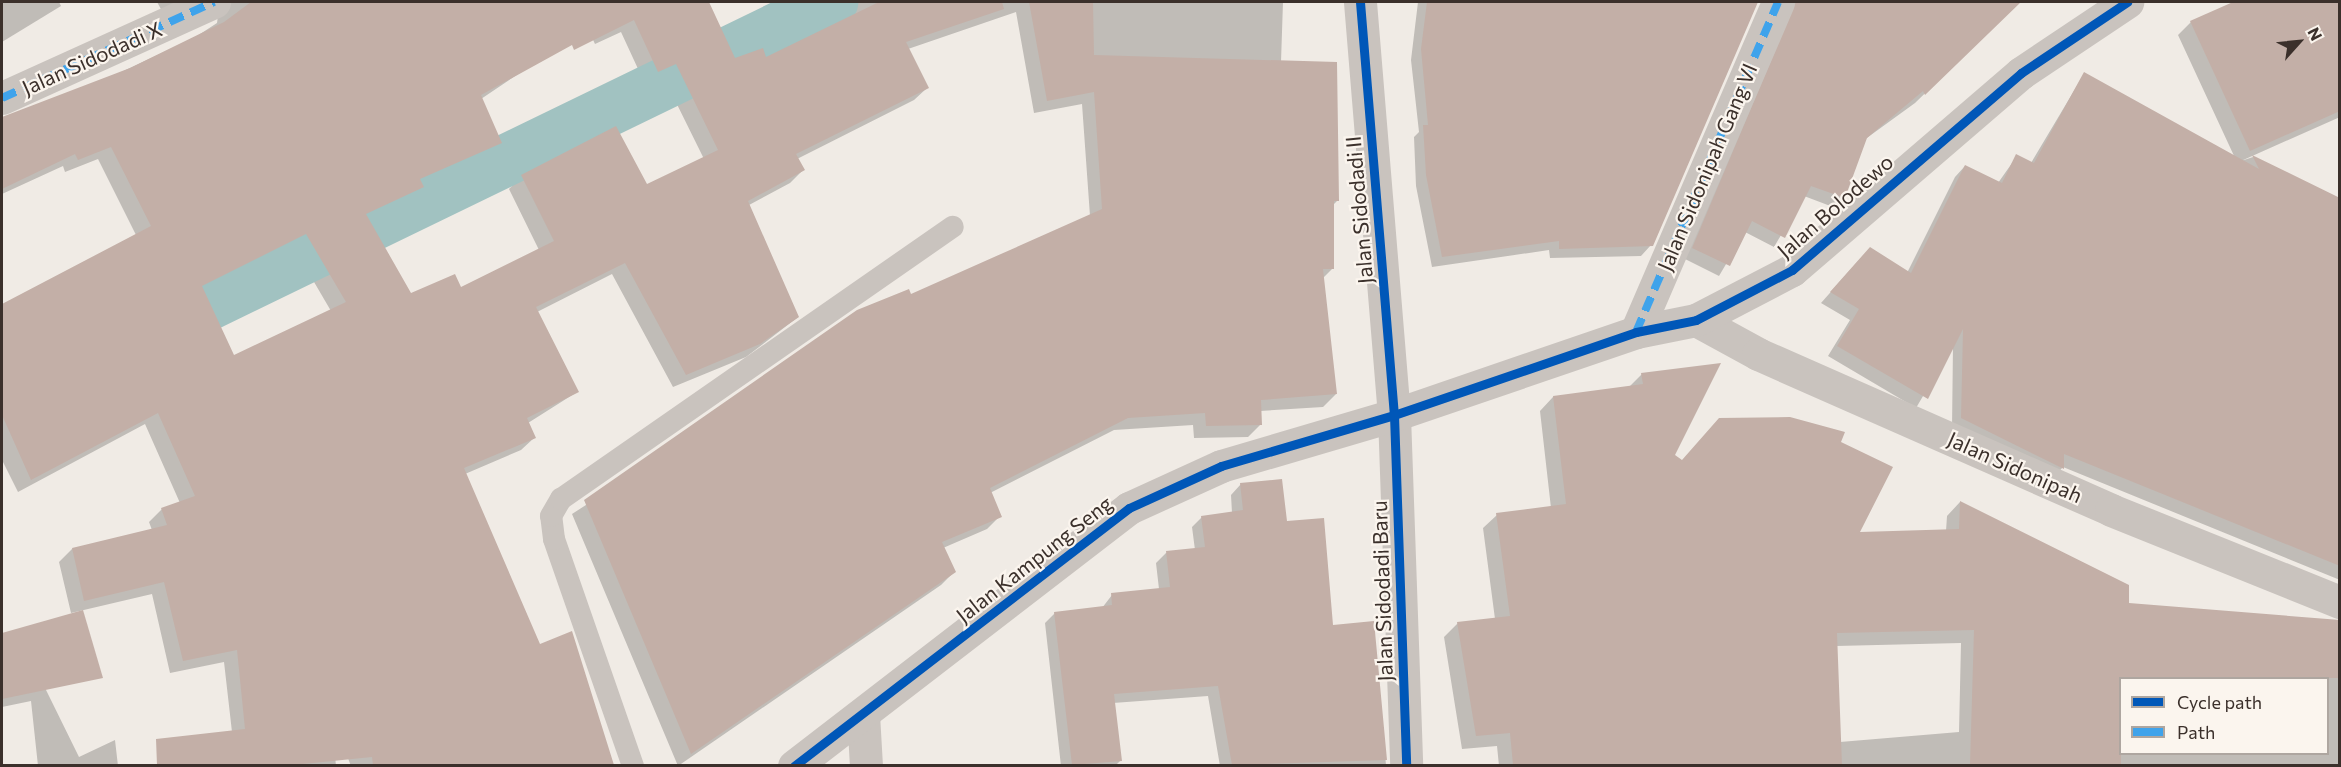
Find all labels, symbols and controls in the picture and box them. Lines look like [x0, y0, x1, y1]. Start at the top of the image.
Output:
north arrow [2269, 12, 2329, 72]
street label: Jalan Sidodadi X [18, 16, 166, 100]
text: N [2304, 24, 2327, 43]
street label: Jalan Sidonipah Gang VI [1652, 60, 1762, 274]
street label: Jalan Sidodadi II [1340, 135, 1378, 285]
street label: Jalan Bolodewo [1772, 149, 1898, 263]
street label: Jalan Sidonipah [1944, 426, 2086, 508]
street label: Jalan Kampung Seng [951, 490, 1117, 628]
street label: Jalan Sidodadi Baru [1366, 500, 1398, 682]
legend [2119, 677, 2329, 755]
text: Cycle path [2177, 691, 2262, 713]
text: Path [2177, 721, 2215, 743]

